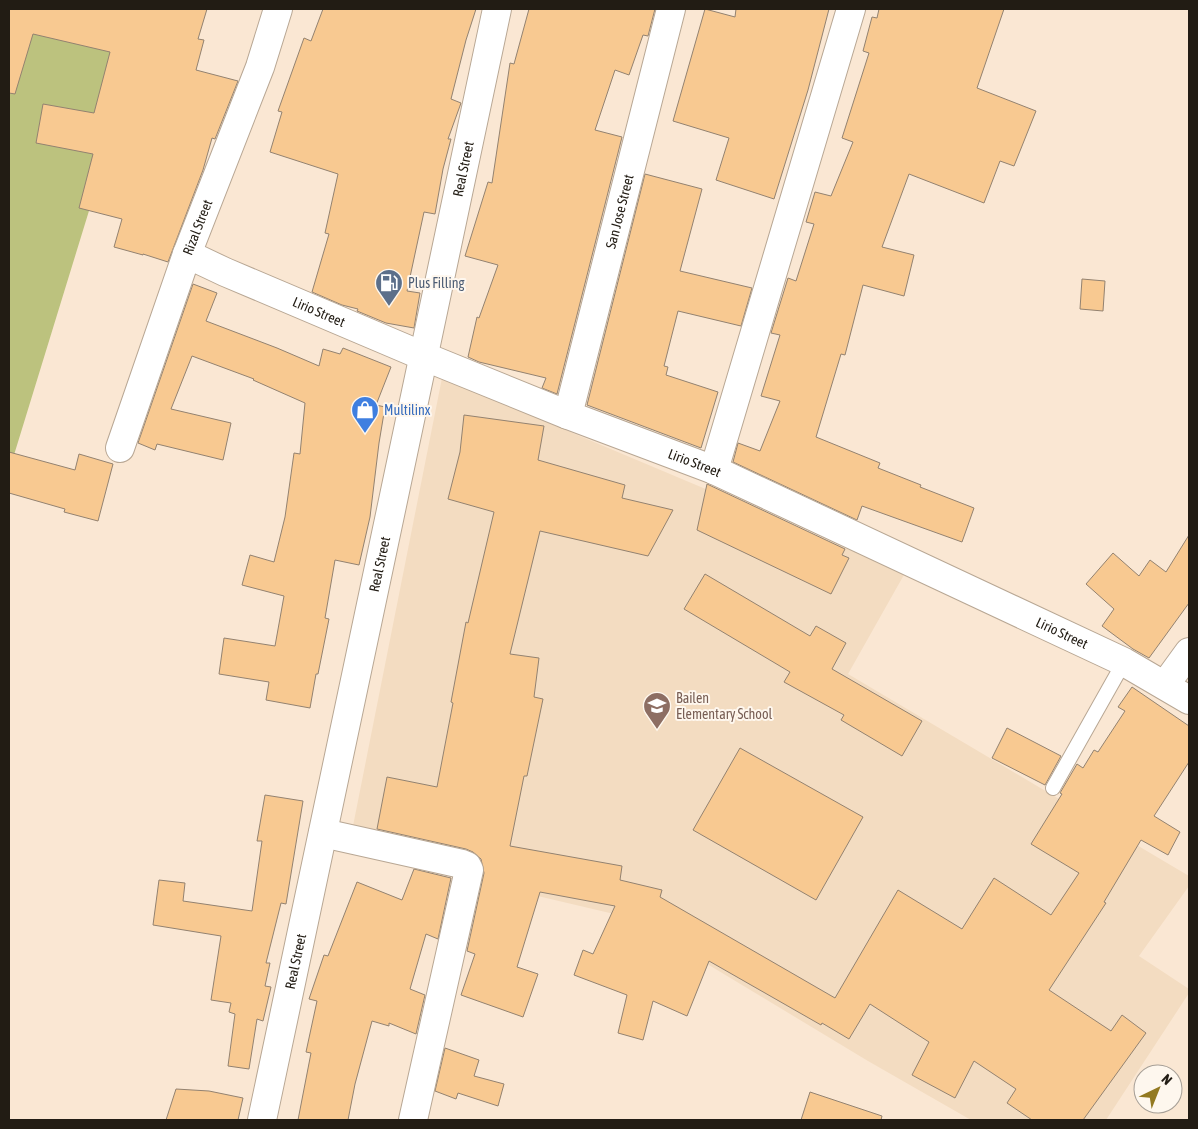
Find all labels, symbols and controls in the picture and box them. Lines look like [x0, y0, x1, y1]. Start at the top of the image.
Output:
street label: Real Street [449, 140, 477, 198]
street label: San Jose Street [603, 173, 637, 250]
street label: Rizal Street [179, 197, 215, 257]
fuel station icon: Plus Filling [374, 268, 404, 307]
place label: Plus Filling [408, 275, 465, 291]
street label: Lirio Street [290, 294, 347, 330]
shop icon: Multilinx [350, 395, 380, 434]
place label: Multilinx [384, 402, 431, 418]
street label: Lirio Street [666, 445, 724, 480]
street label: Real Street [366, 535, 393, 593]
street label: Lirio Street [1034, 614, 1090, 652]
place label: Bailen Elementary School [676, 690, 772, 722]
school or university icon: Bailen Elementary School [642, 691, 672, 730]
street label: Real Street [282, 932, 309, 991]
north arrow [1133, 1064, 1183, 1114]
text: N [1158, 1071, 1175, 1088]

